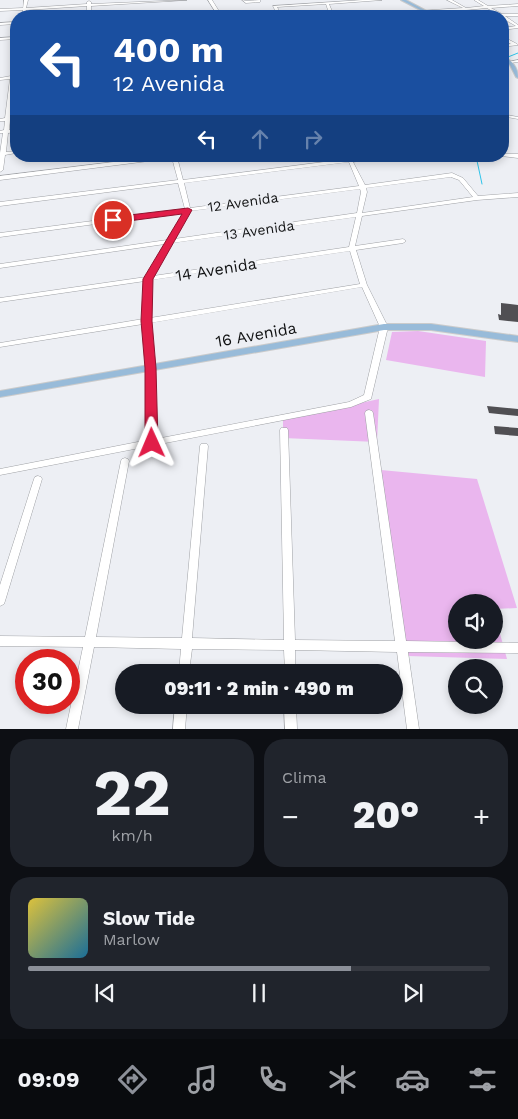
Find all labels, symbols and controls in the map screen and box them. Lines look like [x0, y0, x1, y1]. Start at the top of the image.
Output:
text: 400 m [113, 29, 224, 71]
icon: left [30, 30, 95, 95]
text: 12 Avenida [113, 71, 225, 96]
icon: left [193, 125, 221, 153]
icon: ahead [246, 125, 274, 153]
icon: right [299, 125, 327, 153]
street label: 12 Avenida [207, 189, 279, 215]
pin [92, 199, 134, 241]
icon: arrive [99, 206, 127, 234]
street label: 13 Avenida [223, 217, 295, 243]
street label: 14 Avenida [174, 254, 258, 285]
street label: 16 Avenida [214, 318, 298, 351]
position arrow [125, 416, 177, 468]
map controls [448, 594, 503, 714]
button: sound [448, 594, 503, 649]
speed limit sign: 30 [15, 649, 80, 714]
button: search [448, 659, 503, 714]
text: 09:11 · 2 min · 490 m [164, 677, 354, 700]
text: 22 [93, 755, 171, 831]
text: Clima [282, 768, 326, 787]
text: 20° [353, 793, 419, 837]
text: − [282, 800, 299, 833]
text: + [473, 800, 490, 833]
text: km/h [111, 826, 153, 845]
text: Slow Tide [103, 907, 195, 930]
text: Marlow [103, 930, 160, 949]
icon: previous [91, 979, 119, 1007]
icon: pause [245, 979, 273, 1007]
icon: next [399, 979, 427, 1007]
icon: directions [115, 1062, 150, 1097]
icon: music [185, 1062, 220, 1097]
icon: phone [255, 1062, 290, 1097]
icon: climate [325, 1062, 360, 1097]
icon: car [395, 1062, 430, 1097]
icon: filters [465, 1062, 500, 1097]
text: 09:09 [18, 1067, 80, 1092]

